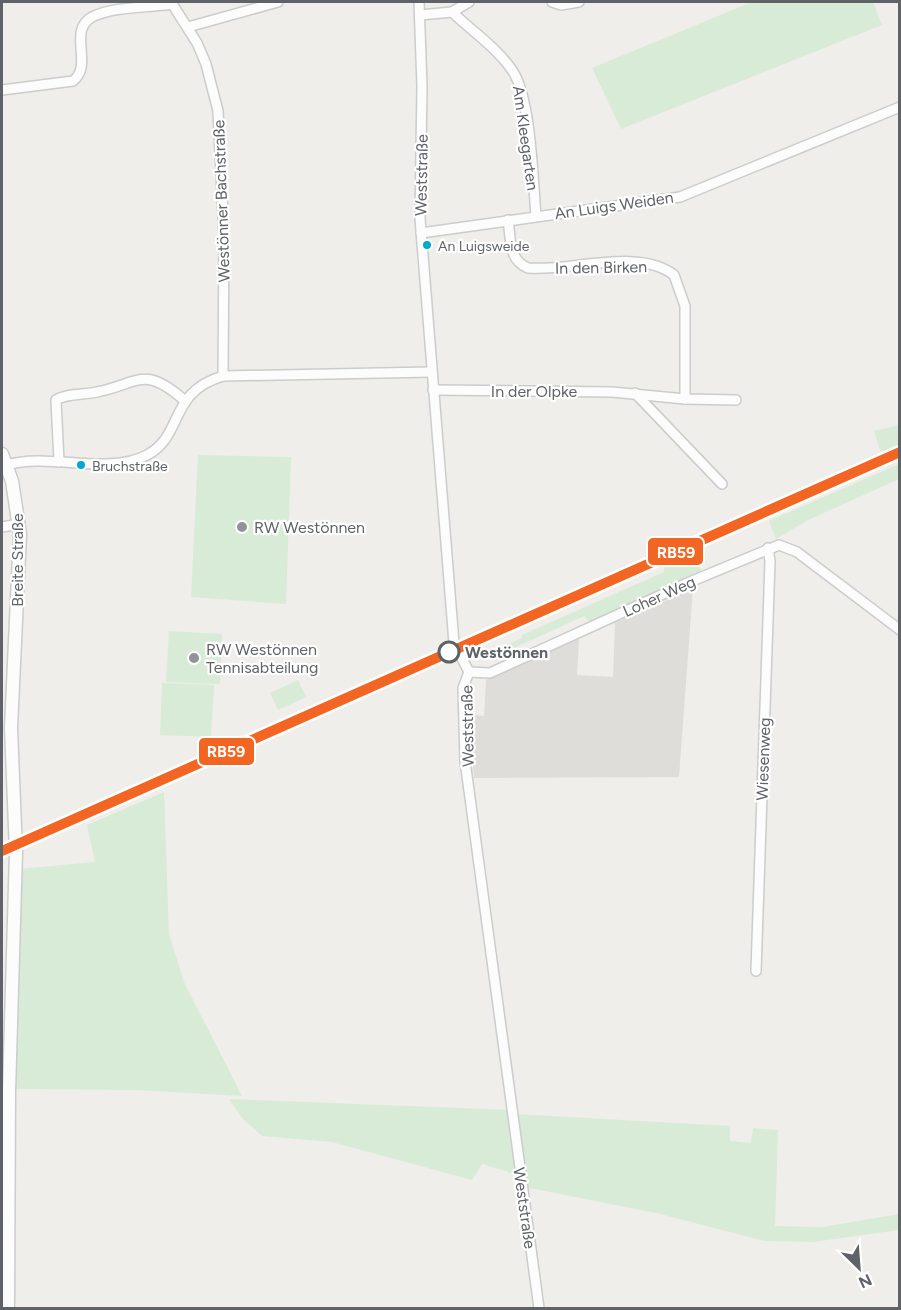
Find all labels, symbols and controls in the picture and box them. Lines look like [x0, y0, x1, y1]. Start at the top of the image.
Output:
street label: Am Kleegarten [509, 84, 542, 192]
street label: Westönner Bachstraße [209, 119, 234, 283]
street label: Weststraße [411, 134, 432, 216]
street label: An Luigs Weiden [553, 188, 675, 223]
place label: An Luigsweide [438, 238, 530, 255]
marker: An Luigsweide [421, 239, 433, 251]
street label: In den Birken [555, 257, 647, 278]
street label: In der Olpke [491, 382, 577, 401]
place label: Bruchstraße [92, 458, 168, 475]
marker: Bruchstraße [75, 459, 87, 471]
street label: Breite Straße [8, 513, 27, 607]
place label: RW Westönnen [254, 518, 365, 537]
marker: RW Westönnen [235, 520, 249, 534]
line badge: RB59 [647, 537, 704, 566]
text: RB59 [657, 543, 695, 562]
street label: Loher Weg [620, 572, 698, 621]
place label: RW Westönnen Tennisabteilung [206, 640, 318, 677]
marker: Westönnen [438, 641, 460, 663]
place label: Westönnen [465, 643, 548, 662]
marker: RW Westönnen Tennisabteilung [187, 651, 201, 665]
street label: Weststraße [457, 685, 478, 767]
street label: Wiesenweg [753, 717, 774, 801]
line badge: RB59 [198, 737, 255, 766]
text: RB59 [207, 742, 245, 761]
street label: Weststraße [509, 1166, 540, 1250]
north arrow [829, 1238, 889, 1298]
text: N [856, 1270, 875, 1292]

